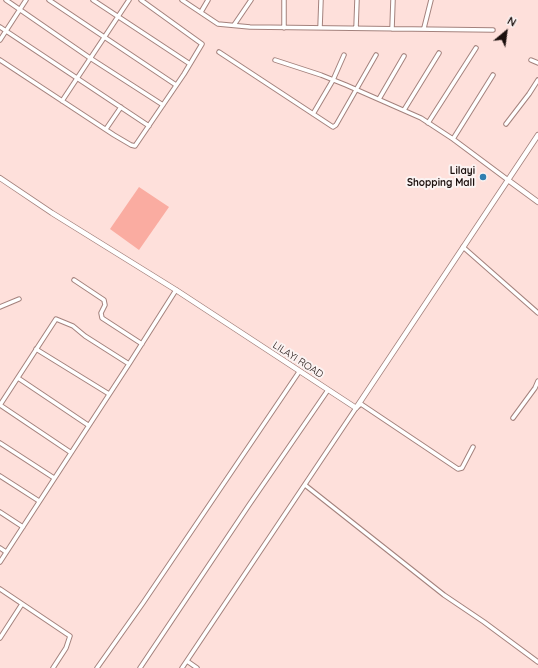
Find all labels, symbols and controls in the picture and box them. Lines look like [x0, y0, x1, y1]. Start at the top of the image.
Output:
north arrow [486, 12, 526, 52]
text: N [505, 13, 519, 30]
place label: Lilayi Shopping Mall [407, 165, 475, 188]
marker: Lilayi Shopping Mall [478, 172, 488, 182]
street label: LILAYI ROAD [270, 339, 326, 381]

